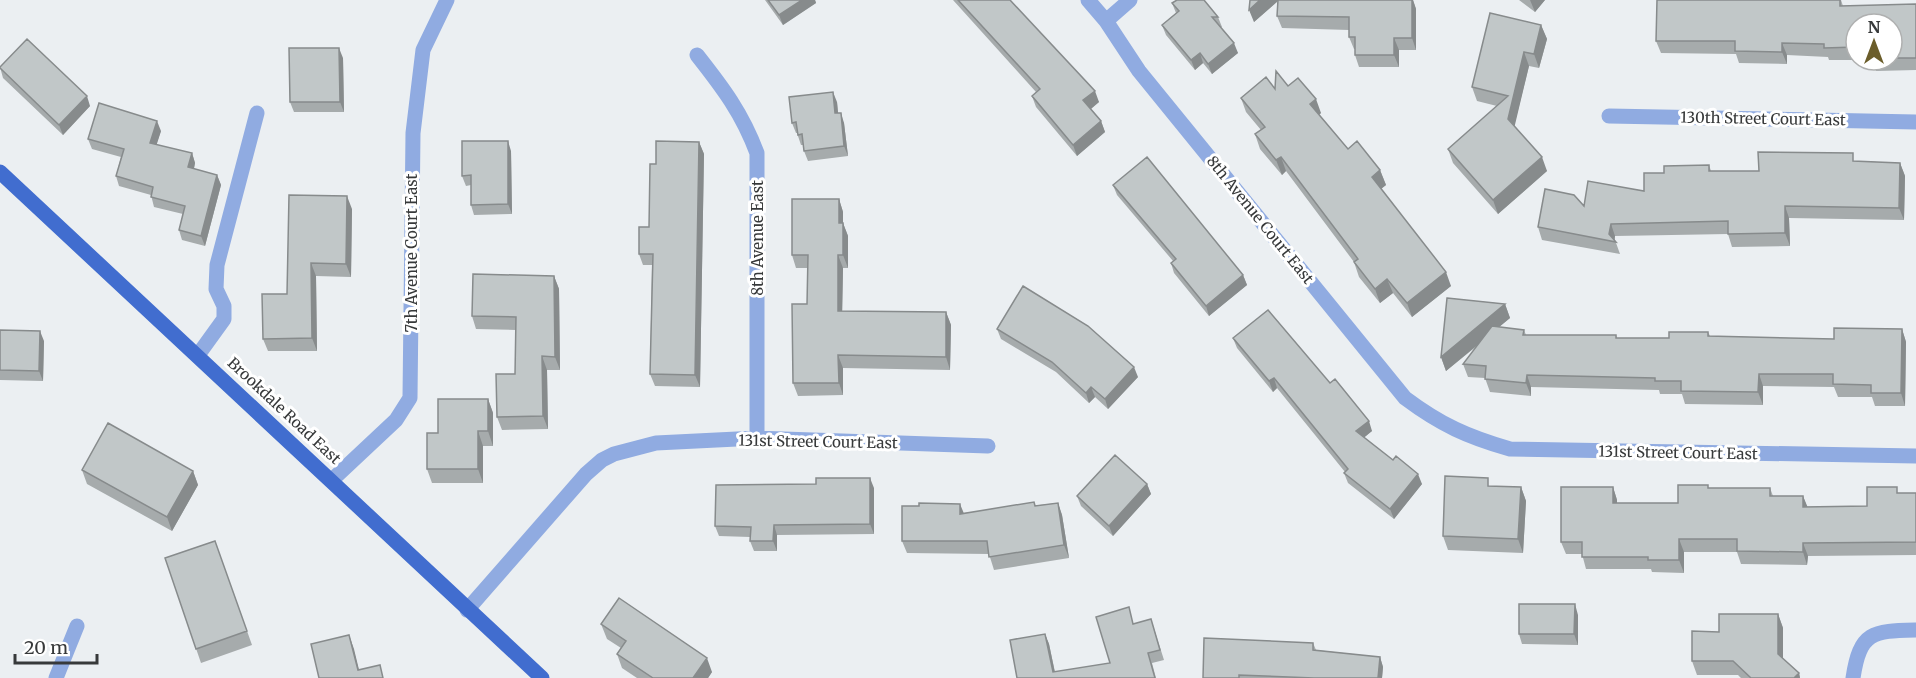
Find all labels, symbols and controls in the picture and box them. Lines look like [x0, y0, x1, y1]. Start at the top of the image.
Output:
north arrow [1844, 12, 1904, 72]
text: N [1868, 17, 1881, 37]
street label: 130th Street Court East [1680, 108, 1846, 129]
street label: 8th Avenue Court East [1203, 152, 1318, 288]
street label: 7th Avenue Court East [402, 173, 421, 332]
street label: 8th Avenue East [748, 180, 767, 296]
street label: Brookdale Road East [224, 353, 345, 468]
street label: 131st Street Court East [738, 431, 898, 452]
street label: 131st Street Court East [1598, 442, 1758, 463]
scale bar [15, 627, 98, 665]
text: 20 m [24, 636, 68, 659]

